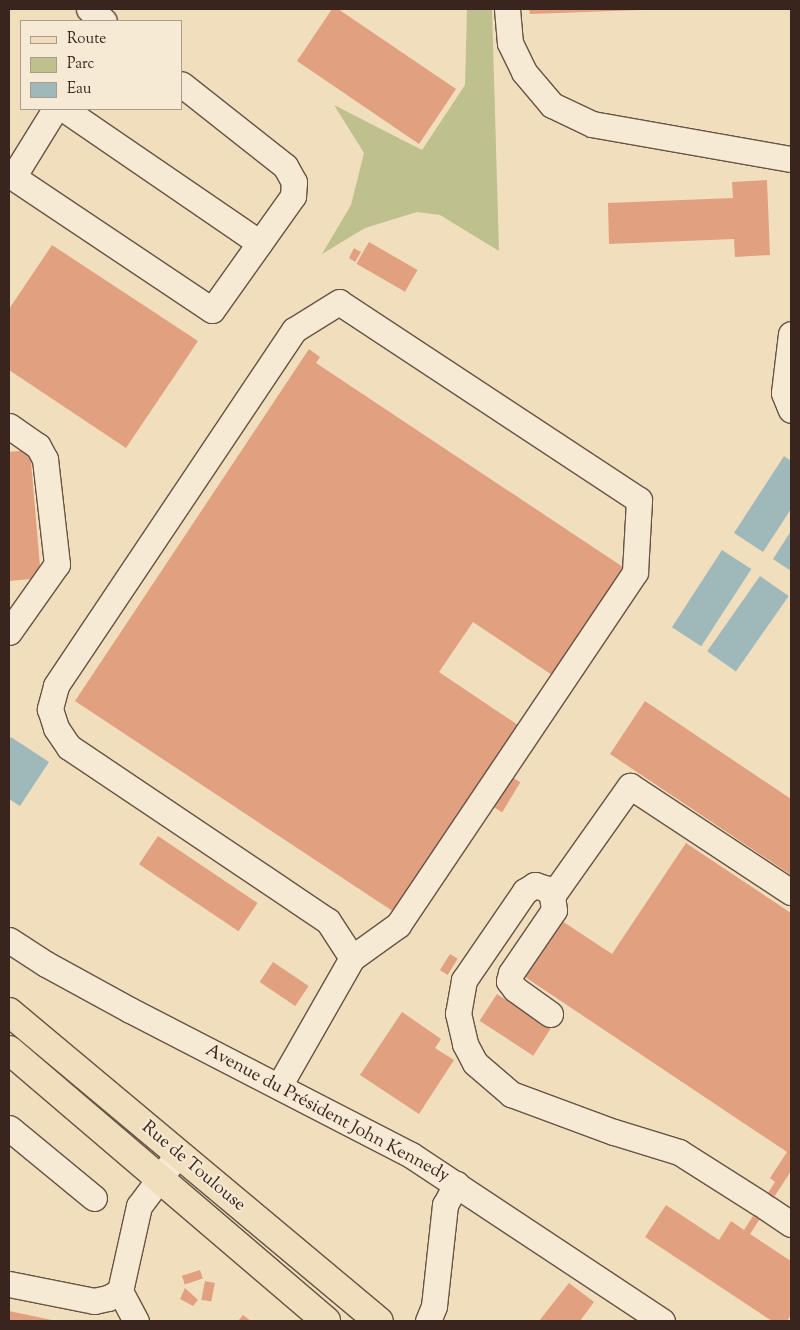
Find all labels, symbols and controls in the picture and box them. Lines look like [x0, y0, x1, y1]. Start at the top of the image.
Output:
legend [20, 20, 182, 110]
text: Route [67, 29, 106, 50]
text: Parc [67, 54, 94, 75]
text: Eau [67, 79, 91, 100]
street label: Avenue du Président John Kennedy [201, 1040, 453, 1188]
street label: Rue de Toulouse [137, 1117, 249, 1217]

